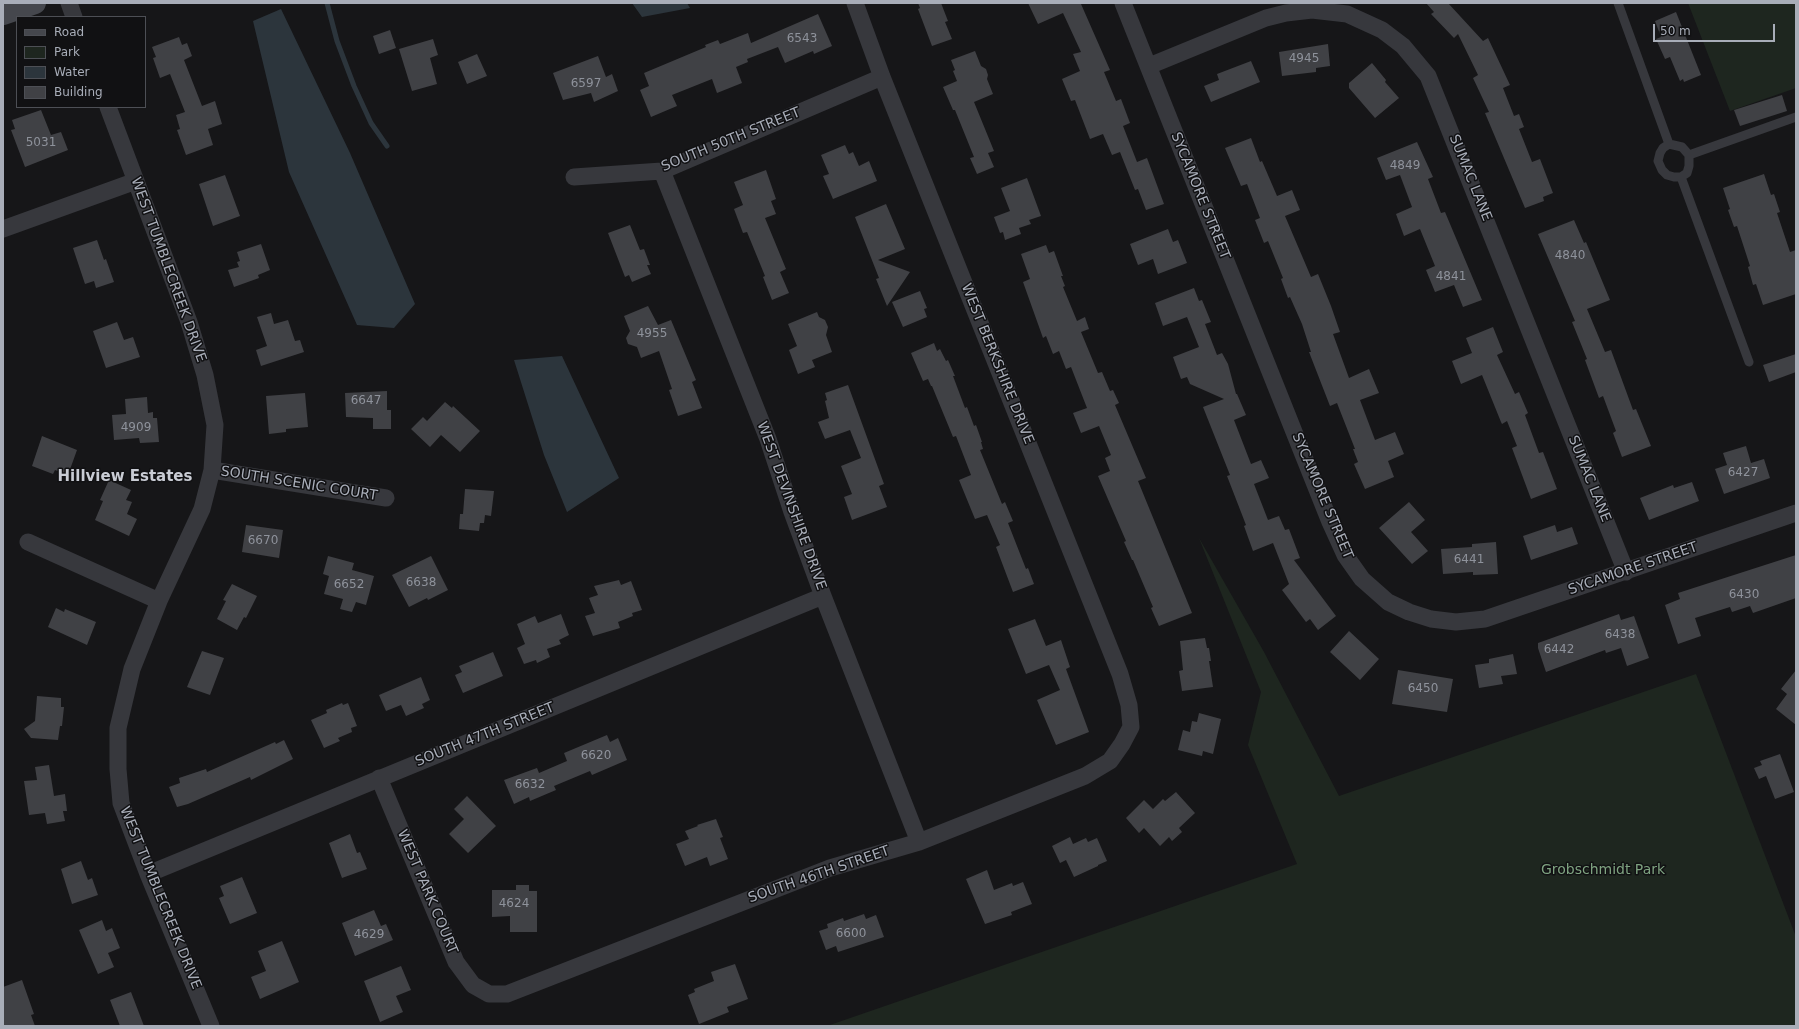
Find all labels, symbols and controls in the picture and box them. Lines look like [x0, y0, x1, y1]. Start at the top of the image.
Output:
legend [16, 16, 146, 108]
scale bar [1655, 16, 1777, 42]
text: 50 m [1660, 24, 1691, 38]
text: Road [54, 25, 84, 39]
house number: 6543 [787, 32, 817, 46]
text: Park [54, 45, 80, 59]
house number: 4945 [1289, 52, 1319, 66]
text: Water [54, 65, 89, 79]
house number: 6597 [571, 77, 601, 91]
text: Building [54, 85, 103, 99]
street label: SOUTH 50TH STREET [659, 104, 803, 176]
street label: SYCAMORE STREET [1167, 130, 1233, 262]
street label: SUMAC LANE [1445, 132, 1495, 224]
house number: 5031 [26, 136, 56, 150]
house number: 4849 [1390, 159, 1420, 173]
street label: WEST TUMBLECREEK DRIVE [127, 175, 209, 365]
house number: 4840 [1555, 249, 1585, 263]
house number: 4841 [1436, 270, 1466, 284]
street label: WEST BERKSHIRE DRIVE [957, 281, 1037, 447]
house number: 4955 [637, 327, 667, 341]
house number: 6647 [351, 394, 381, 408]
street label: WEST DEVINSHIRE DRIVE [753, 419, 829, 593]
house number: 4909 [121, 421, 151, 435]
street label: SYCAMORE STREET [1288, 430, 1356, 562]
street label: SUMAC LANE [1564, 433, 1614, 525]
street label: SOUTH SCENIC COURT [220, 463, 378, 505]
house number: 6427 [1728, 466, 1758, 480]
district label: Hillview Estates [58, 468, 192, 486]
house number: 6670 [248, 534, 278, 548]
street label: SYCAMORE STREET [1566, 539, 1700, 599]
house number: 6441 [1454, 553, 1484, 567]
house number: 6638 [406, 576, 436, 590]
house number: 6652 [334, 578, 364, 592]
house number: 6430 [1729, 588, 1759, 602]
house number: 6438 [1605, 628, 1635, 642]
house number: 6442 [1544, 643, 1574, 657]
house number: 6450 [1408, 682, 1438, 696]
street label: SOUTH 47TH STREET [413, 699, 557, 771]
house number: 6620 [581, 749, 611, 763]
house number: 6632 [515, 778, 545, 792]
street label: WEST TUMBLECREEK DRIVE [116, 804, 204, 992]
street label: WEST PARK COURT [393, 827, 461, 957]
street label: SOUTH 46TH STREET [746, 843, 892, 907]
park label: Grobschmidt Park [1541, 862, 1665, 878]
house number: 4624 [499, 897, 529, 911]
house number: 6600 [836, 927, 866, 941]
house number: 4629 [354, 928, 384, 942]

